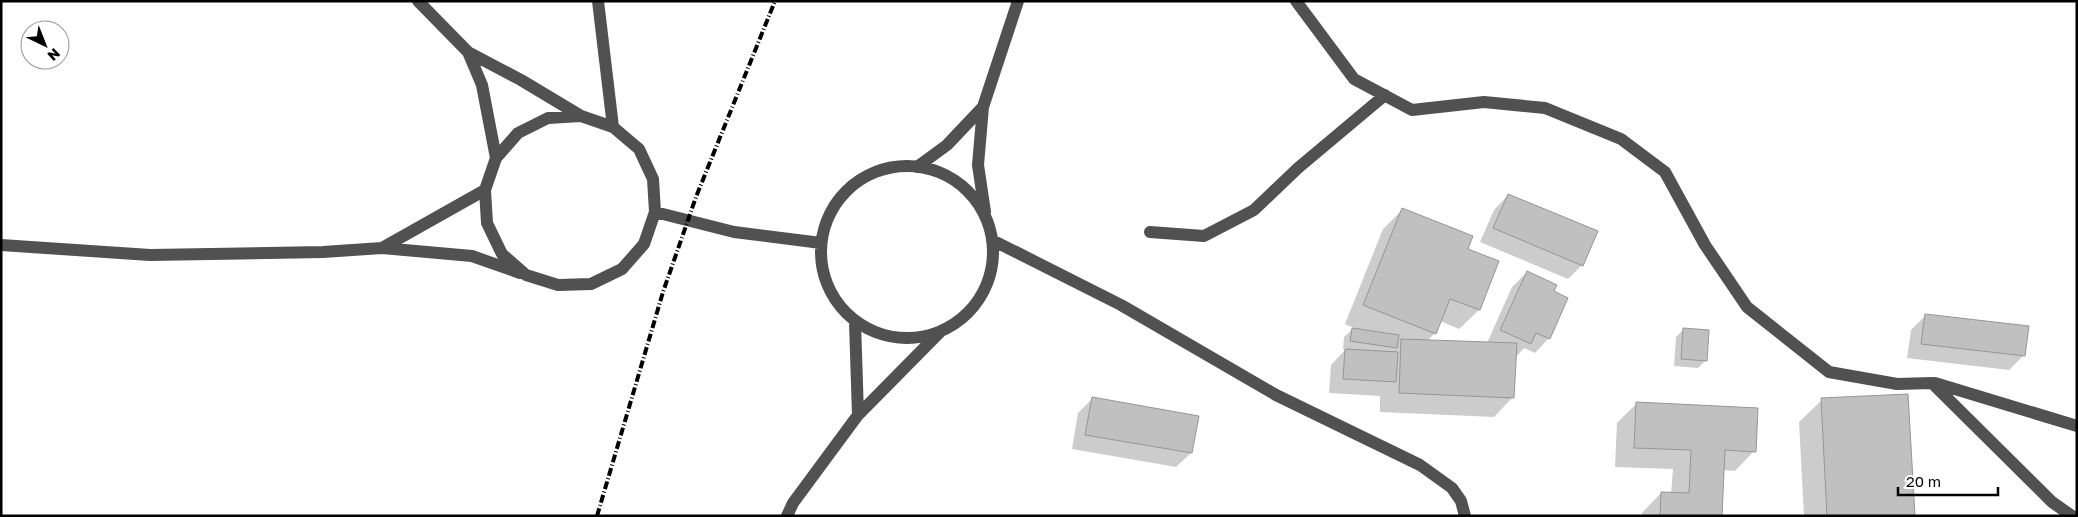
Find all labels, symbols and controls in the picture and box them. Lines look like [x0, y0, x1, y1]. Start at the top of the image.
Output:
north arrow [20, 20, 70, 70]
text: N [45, 45, 64, 65]
scale bar [1898, 464, 1998, 496]
text: 20 m [1906, 472, 1941, 490]

